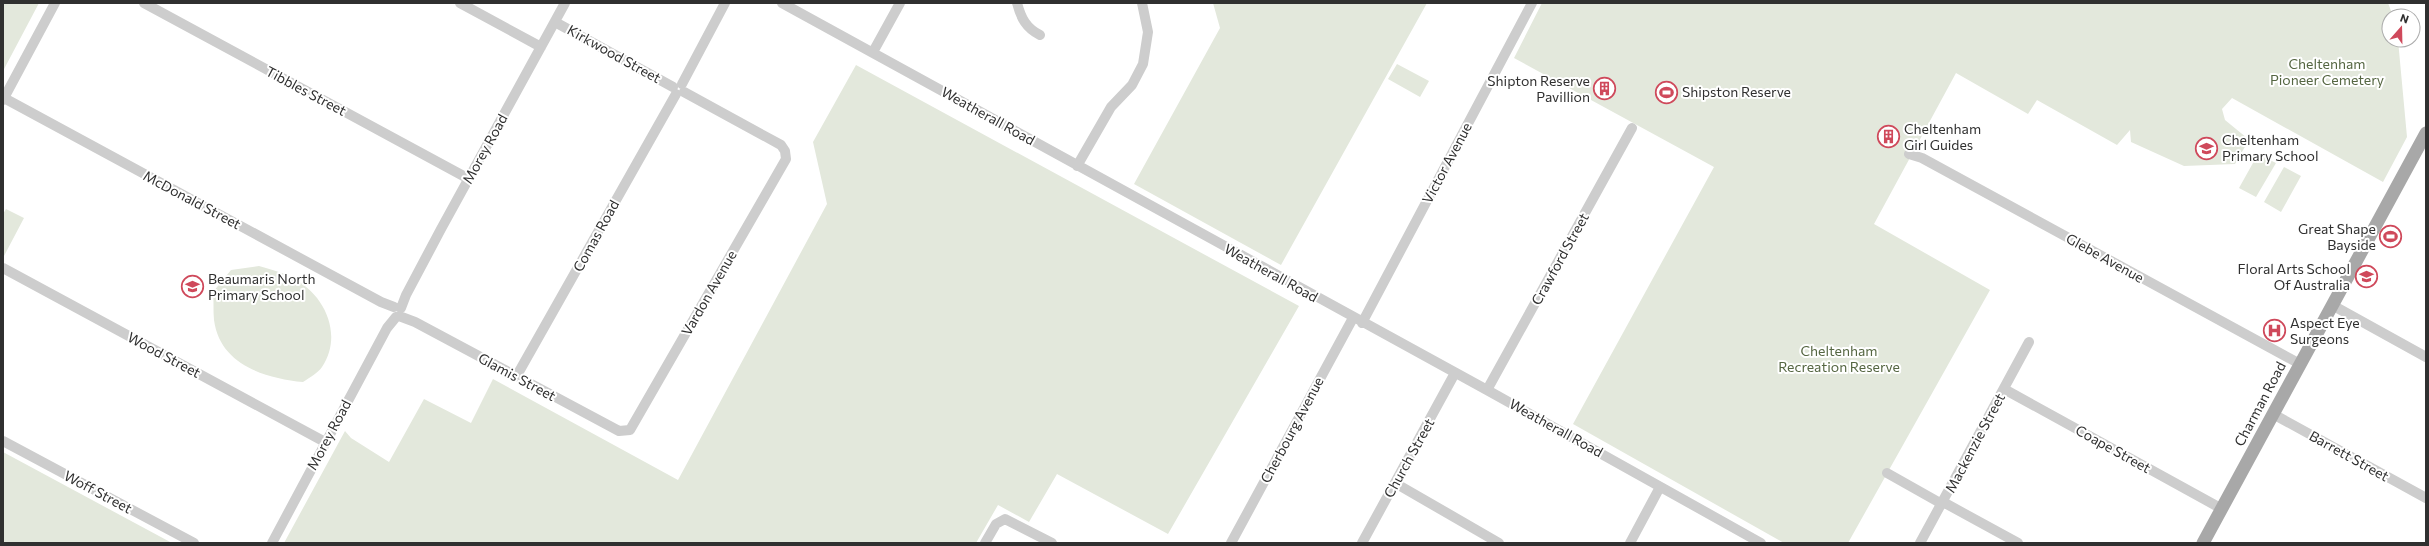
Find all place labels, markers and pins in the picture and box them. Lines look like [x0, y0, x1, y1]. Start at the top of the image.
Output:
place label: Shipton Reserve Pavillion [1487, 72, 1590, 105]
building icon: Shipton Reserve Pavillion [1592, 76, 1618, 102]
sports icon: Shipston Reserve [1653, 79, 1679, 105]
place label: Shipston Reserve [1682, 83, 1791, 100]
place label: Cheltenham Girl Guides [1904, 120, 1981, 153]
building icon: Cheltenham Girl Guides [1875, 124, 1901, 150]
place label: Cheltenham Primary School [2222, 131, 2318, 164]
school or university icon: Cheltenham Primary School [2193, 135, 2219, 161]
place label: Great Shape Bayside [2298, 220, 2376, 253]
sports icon: Great Shape Bayside [2378, 224, 2404, 250]
place label: Floral Arts School Of Australia [2238, 260, 2350, 293]
school or university icon: Floral Arts School Of Australia [2353, 264, 2379, 290]
place label: Beaumaris North Primary School [208, 270, 316, 303]
school or university icon: Beaumaris North Primary School [180, 274, 206, 300]
place label: Aspect Eye Surgeons [2290, 314, 2360, 347]
hospital icon: Aspect Eye Surgeons [2261, 318, 2287, 344]

